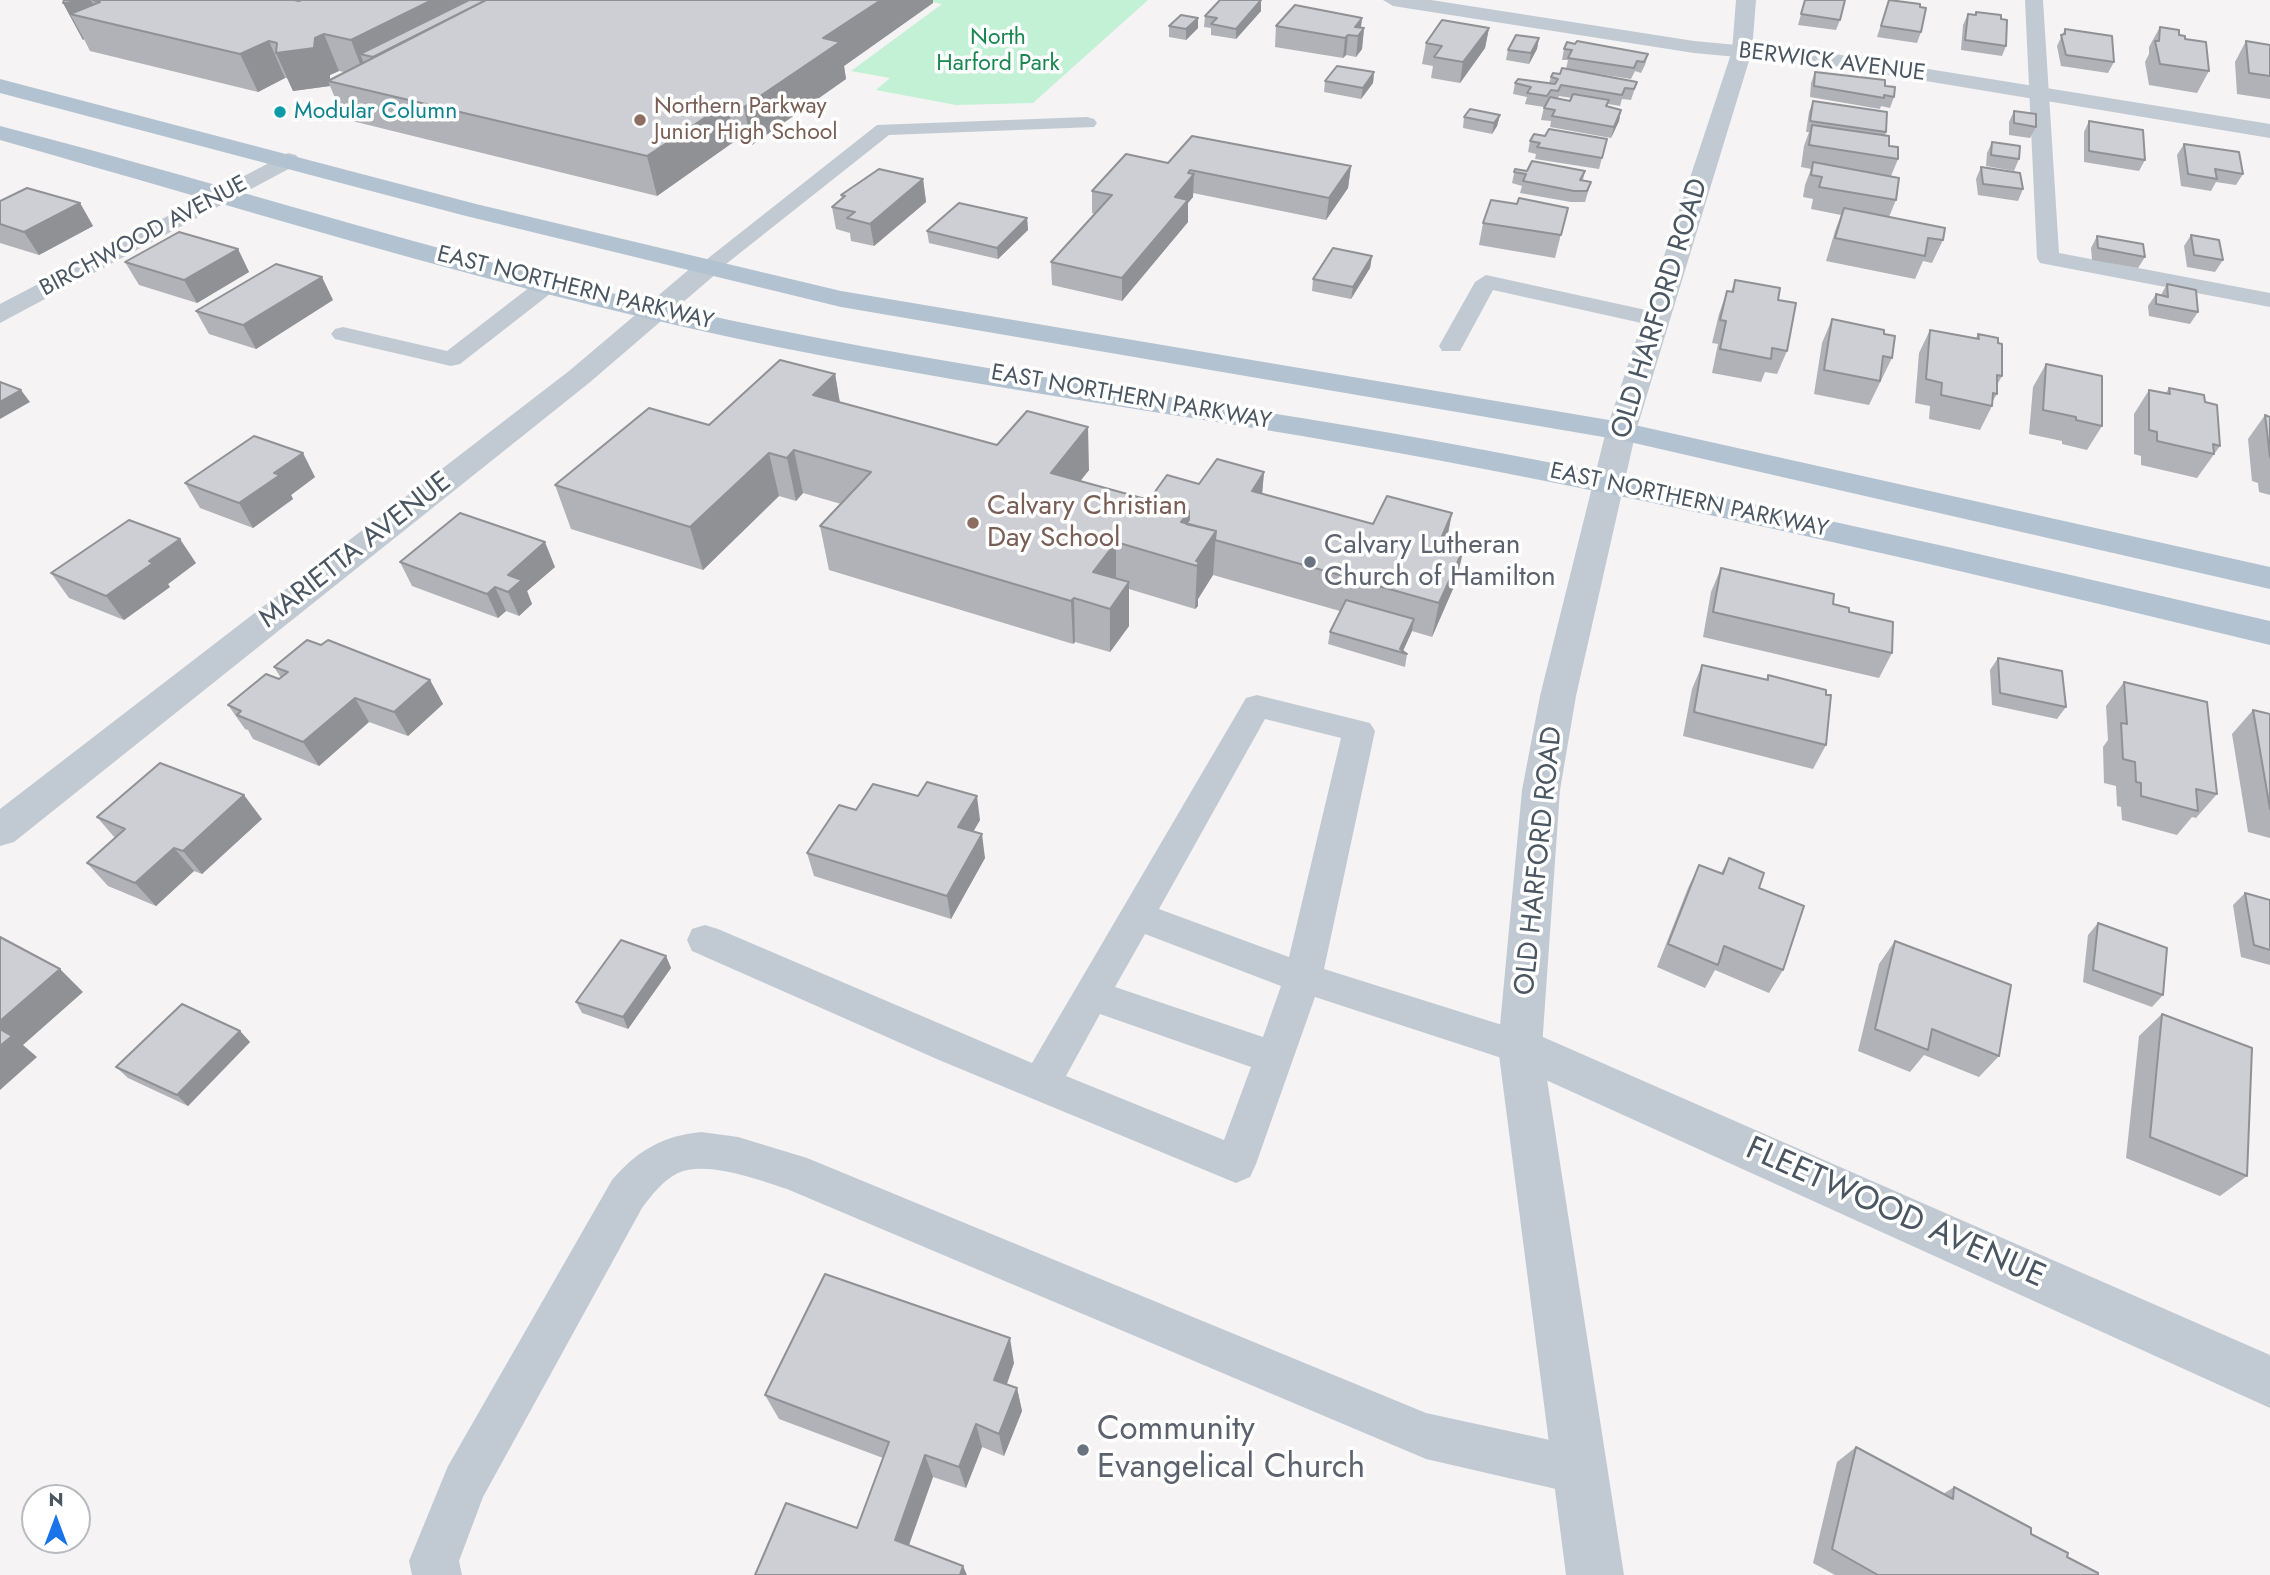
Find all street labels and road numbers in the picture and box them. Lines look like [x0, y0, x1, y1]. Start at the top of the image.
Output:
street label: BERWICK AVENUE [1737, 38, 1927, 88]
street label: BIRCHWOOD AVENUE [36, 171, 252, 303]
street label: OLD HARFORD ROAD [1605, 175, 1717, 443]
street label: EAST NORTHERN PARKWAY [434, 241, 716, 337]
street label: EAST NORTHERN PARKWAY [989, 360, 1273, 436]
street label: EAST NORTHERN PARKWAY [1547, 458, 1831, 544]
street label: MARIETTA AVENUE [253, 466, 459, 636]
street label: OLD HARFORD ROAD [1509, 725, 1571, 997]
street label: FLEETWOOD AVENUE [1739, 1130, 2051, 1298]

